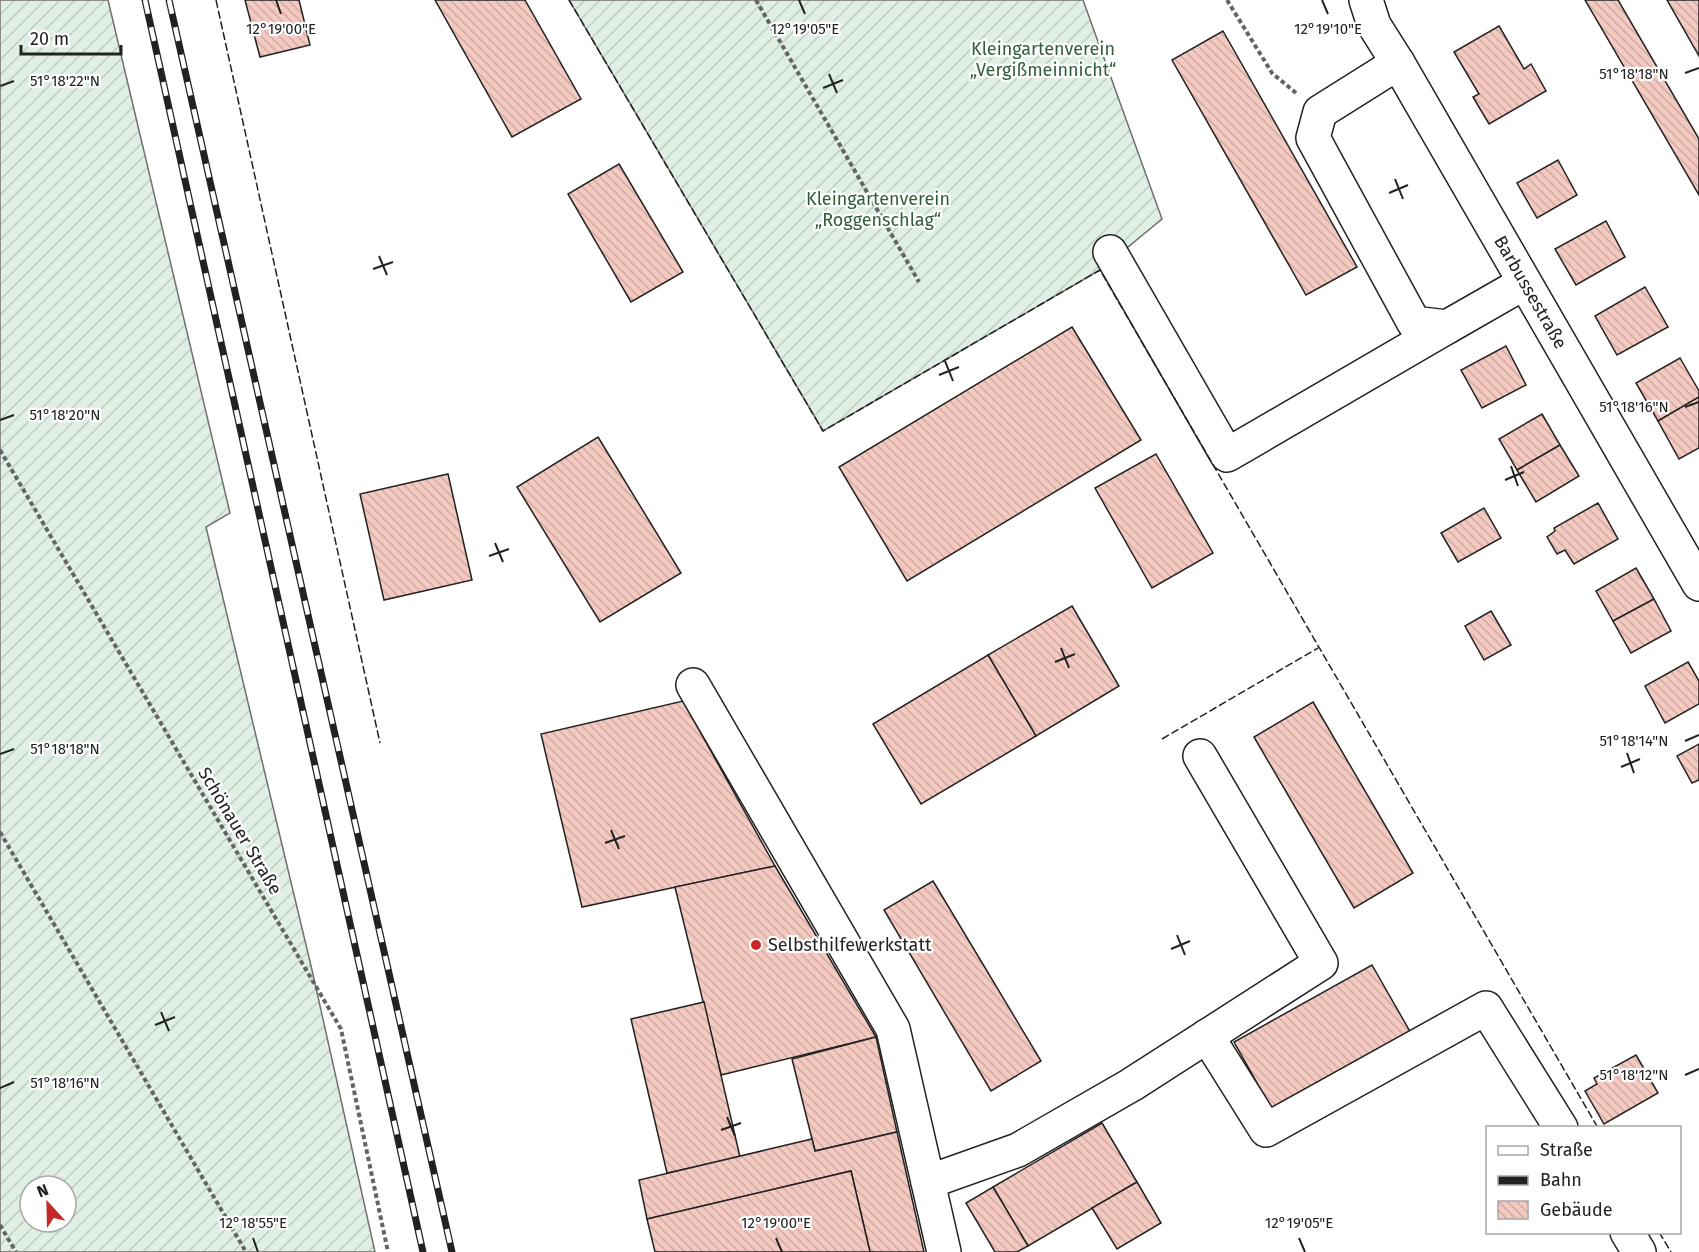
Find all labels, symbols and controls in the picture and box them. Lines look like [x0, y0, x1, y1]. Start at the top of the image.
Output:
scale bar [21, 18, 122, 56]
text: 12°19'00"E [246, 20, 316, 38]
text: 12°19'05"E [771, 20, 839, 38]
text: 12°19'10"E [1294, 20, 1362, 38]
text: 20 m [30, 28, 69, 50]
park label: Kleingartenverein „Vergißmeinnicht“ [970, 38, 1116, 81]
text: 51°18'18"N [1599, 65, 1669, 83]
text: 51°18'22"N [30, 72, 100, 90]
park label: Kleingartenverein „Roggenschlag“ [806, 188, 950, 231]
street label: Barbussestraße [1489, 232, 1572, 353]
text: 51°18'16"N [1599, 398, 1669, 416]
text: 51°18'20"N [30, 406, 100, 424]
text: 51°18'14"N [1600, 732, 1668, 750]
text: 51°18'18"N [30, 740, 100, 758]
street label: Schönauer Straße [193, 763, 287, 899]
place label: Selbsthilfewerkstatt [768, 934, 932, 956]
marker: Selbsthilfewerkstatt [749, 938, 763, 952]
text: 51°18'12"N [1599, 1066, 1669, 1084]
text: 51°18'16"N [30, 1074, 100, 1092]
legend [1486, 1126, 1681, 1234]
text: Straße [1540, 1139, 1593, 1161]
text: Bahn [1540, 1169, 1582, 1191]
north arrow [18, 1174, 78, 1234]
text: N [34, 1180, 51, 1201]
text: Gebäude [1540, 1199, 1613, 1221]
text: 12°18'55"E [219, 1214, 287, 1232]
text: 12°19'00"E [741, 1214, 811, 1232]
text: 12°19'05"E [1265, 1214, 1333, 1232]

